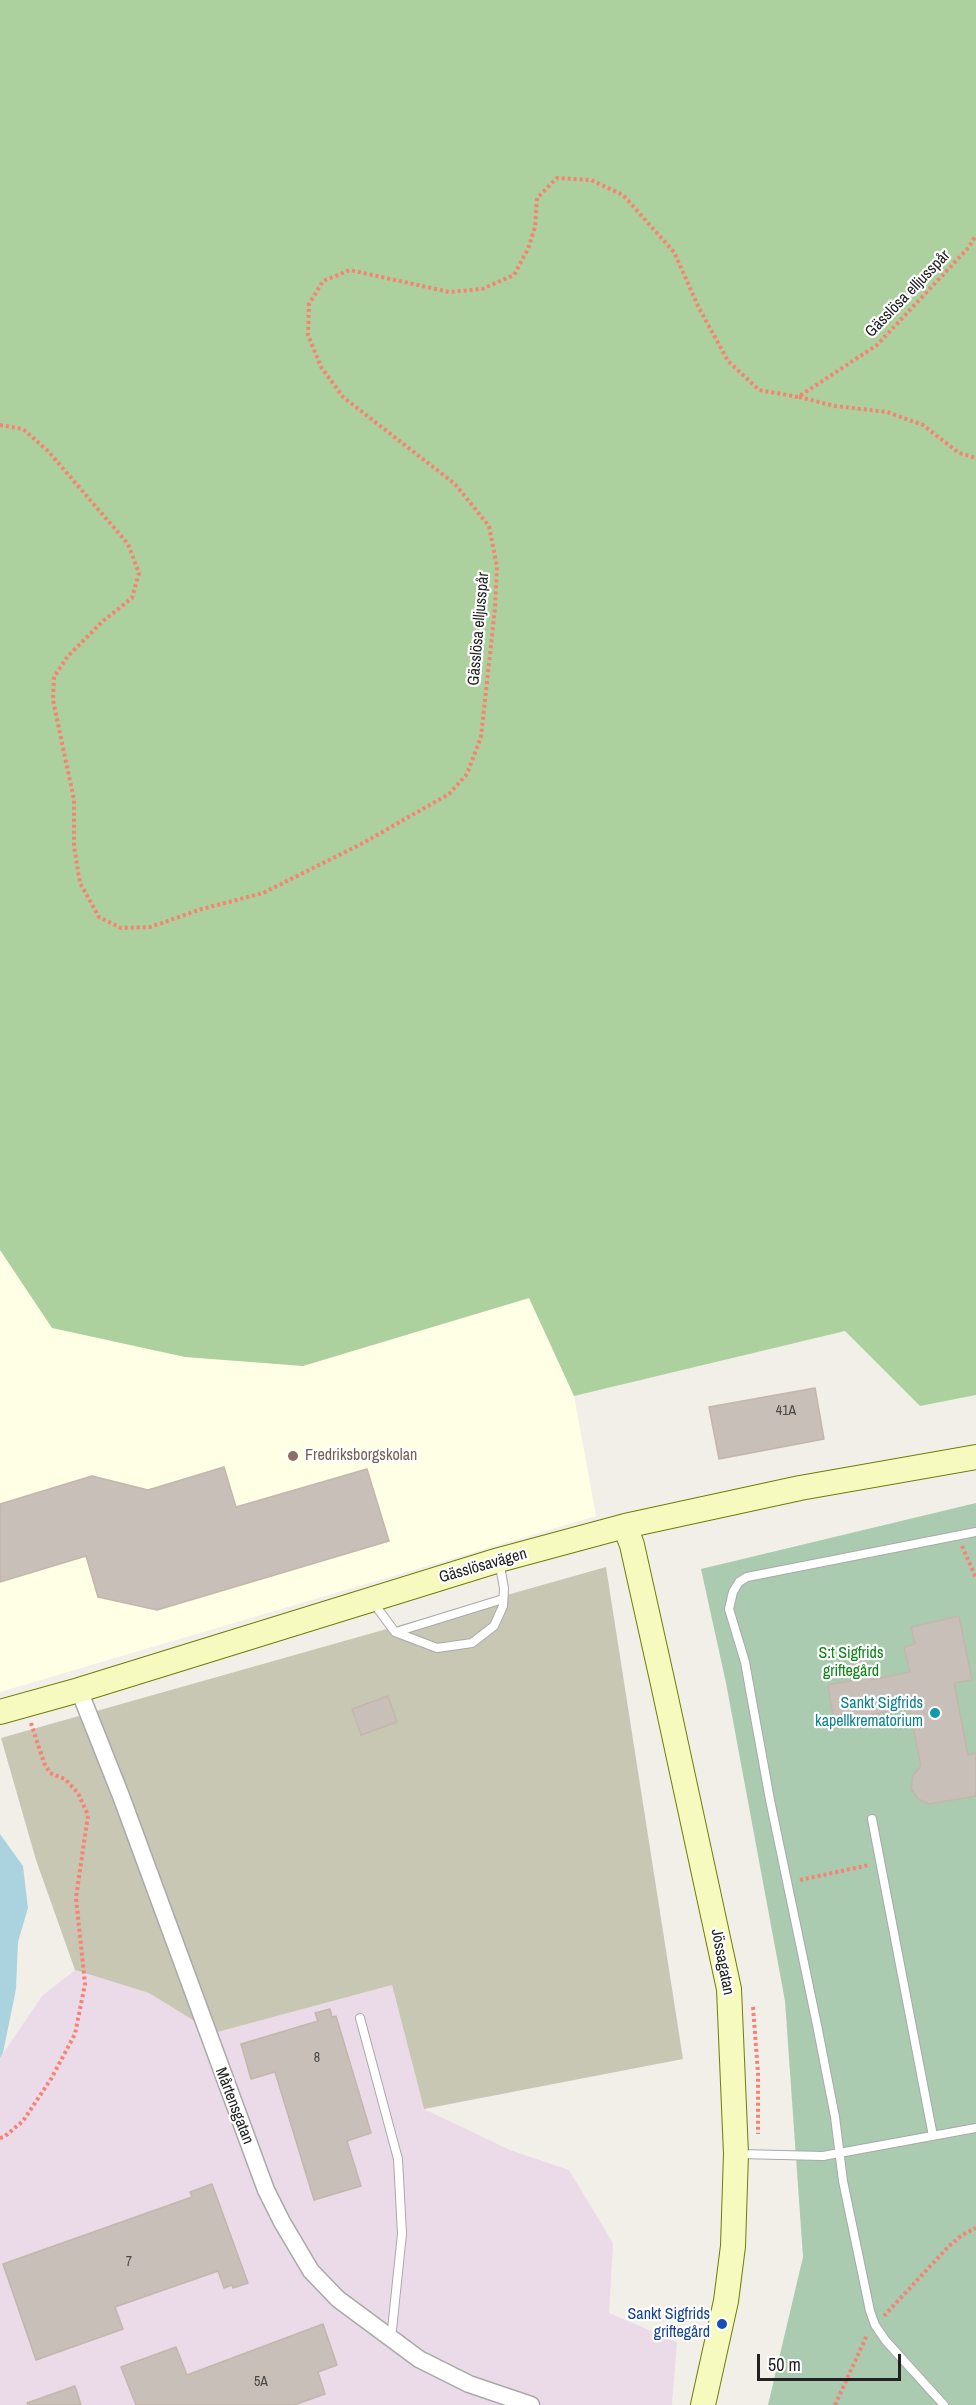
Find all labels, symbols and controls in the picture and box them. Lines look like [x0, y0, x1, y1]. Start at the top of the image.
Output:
street label: Gässlösa elljusspår [862, 246, 954, 342]
street label: Gässlösa elljusspår [464, 572, 494, 686]
house number: 41A [776, 1403, 796, 1419]
place label: Fredriksborgskolan [305, 1446, 417, 1466]
marker: Fredriksborgskolan [286, 1449, 300, 1463]
street label: Gässlösavägen [437, 1544, 529, 1588]
park label: S:t Sigfrids griftegård [819, 1644, 883, 1682]
place label: Sankt Sigfrids kapellkrematorium [815, 1694, 923, 1732]
marker: Sankt Sigfrids kapellkrematorium [928, 1706, 942, 1720]
street label: Jössagatan [706, 1927, 738, 1997]
house number: 8 [314, 2050, 320, 2066]
street label: Mårtensgatan [211, 2065, 257, 2147]
house number: 7 [126, 2254, 132, 2270]
place label: Sankt Sigfrids griftegård [628, 2305, 710, 2343]
marker: Sankt Sigfrids griftegård [715, 2317, 729, 2331]
scale bar [760, 2342, 904, 2380]
text: 50 m [768, 2352, 801, 2377]
house number: 5A [254, 2374, 268, 2390]

